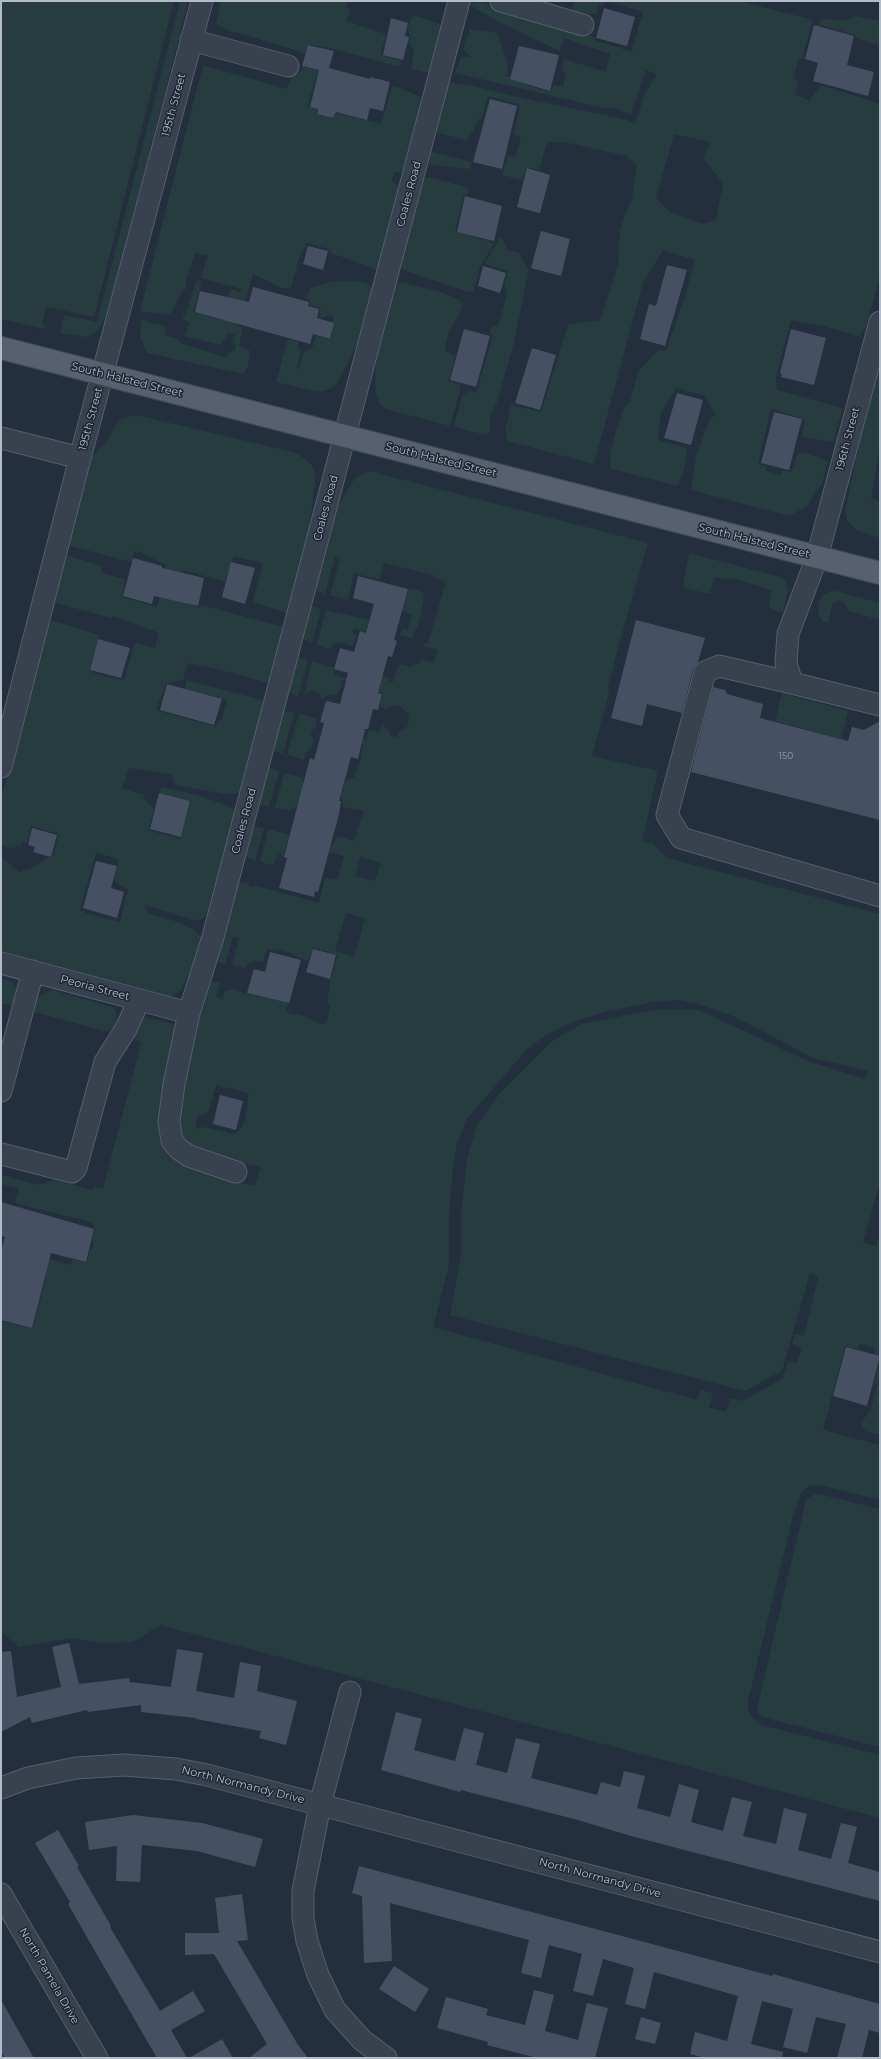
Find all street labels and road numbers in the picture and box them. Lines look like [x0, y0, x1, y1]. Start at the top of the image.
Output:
street label: 195th Street [159, 72, 189, 138]
street label: Coales Road [394, 160, 424, 228]
street label: South Halsted Street [70, 360, 184, 400]
street label: 195th Street [76, 386, 106, 452]
street label: 196th Street [833, 406, 863, 472]
street label: South Halsted Street [384, 440, 498, 480]
street label: Coales Road [311, 474, 341, 542]
street label: South Halsted Street [697, 521, 811, 561]
street label: Coales Road [229, 787, 259, 855]
street label: Peoria Street [59, 972, 131, 1004]
street label: North Normandy Drive [180, 1763, 306, 1807]
street label: North Normandy Drive [537, 1855, 663, 1901]
street label: North Pamela Drive [16, 1926, 82, 2026]

